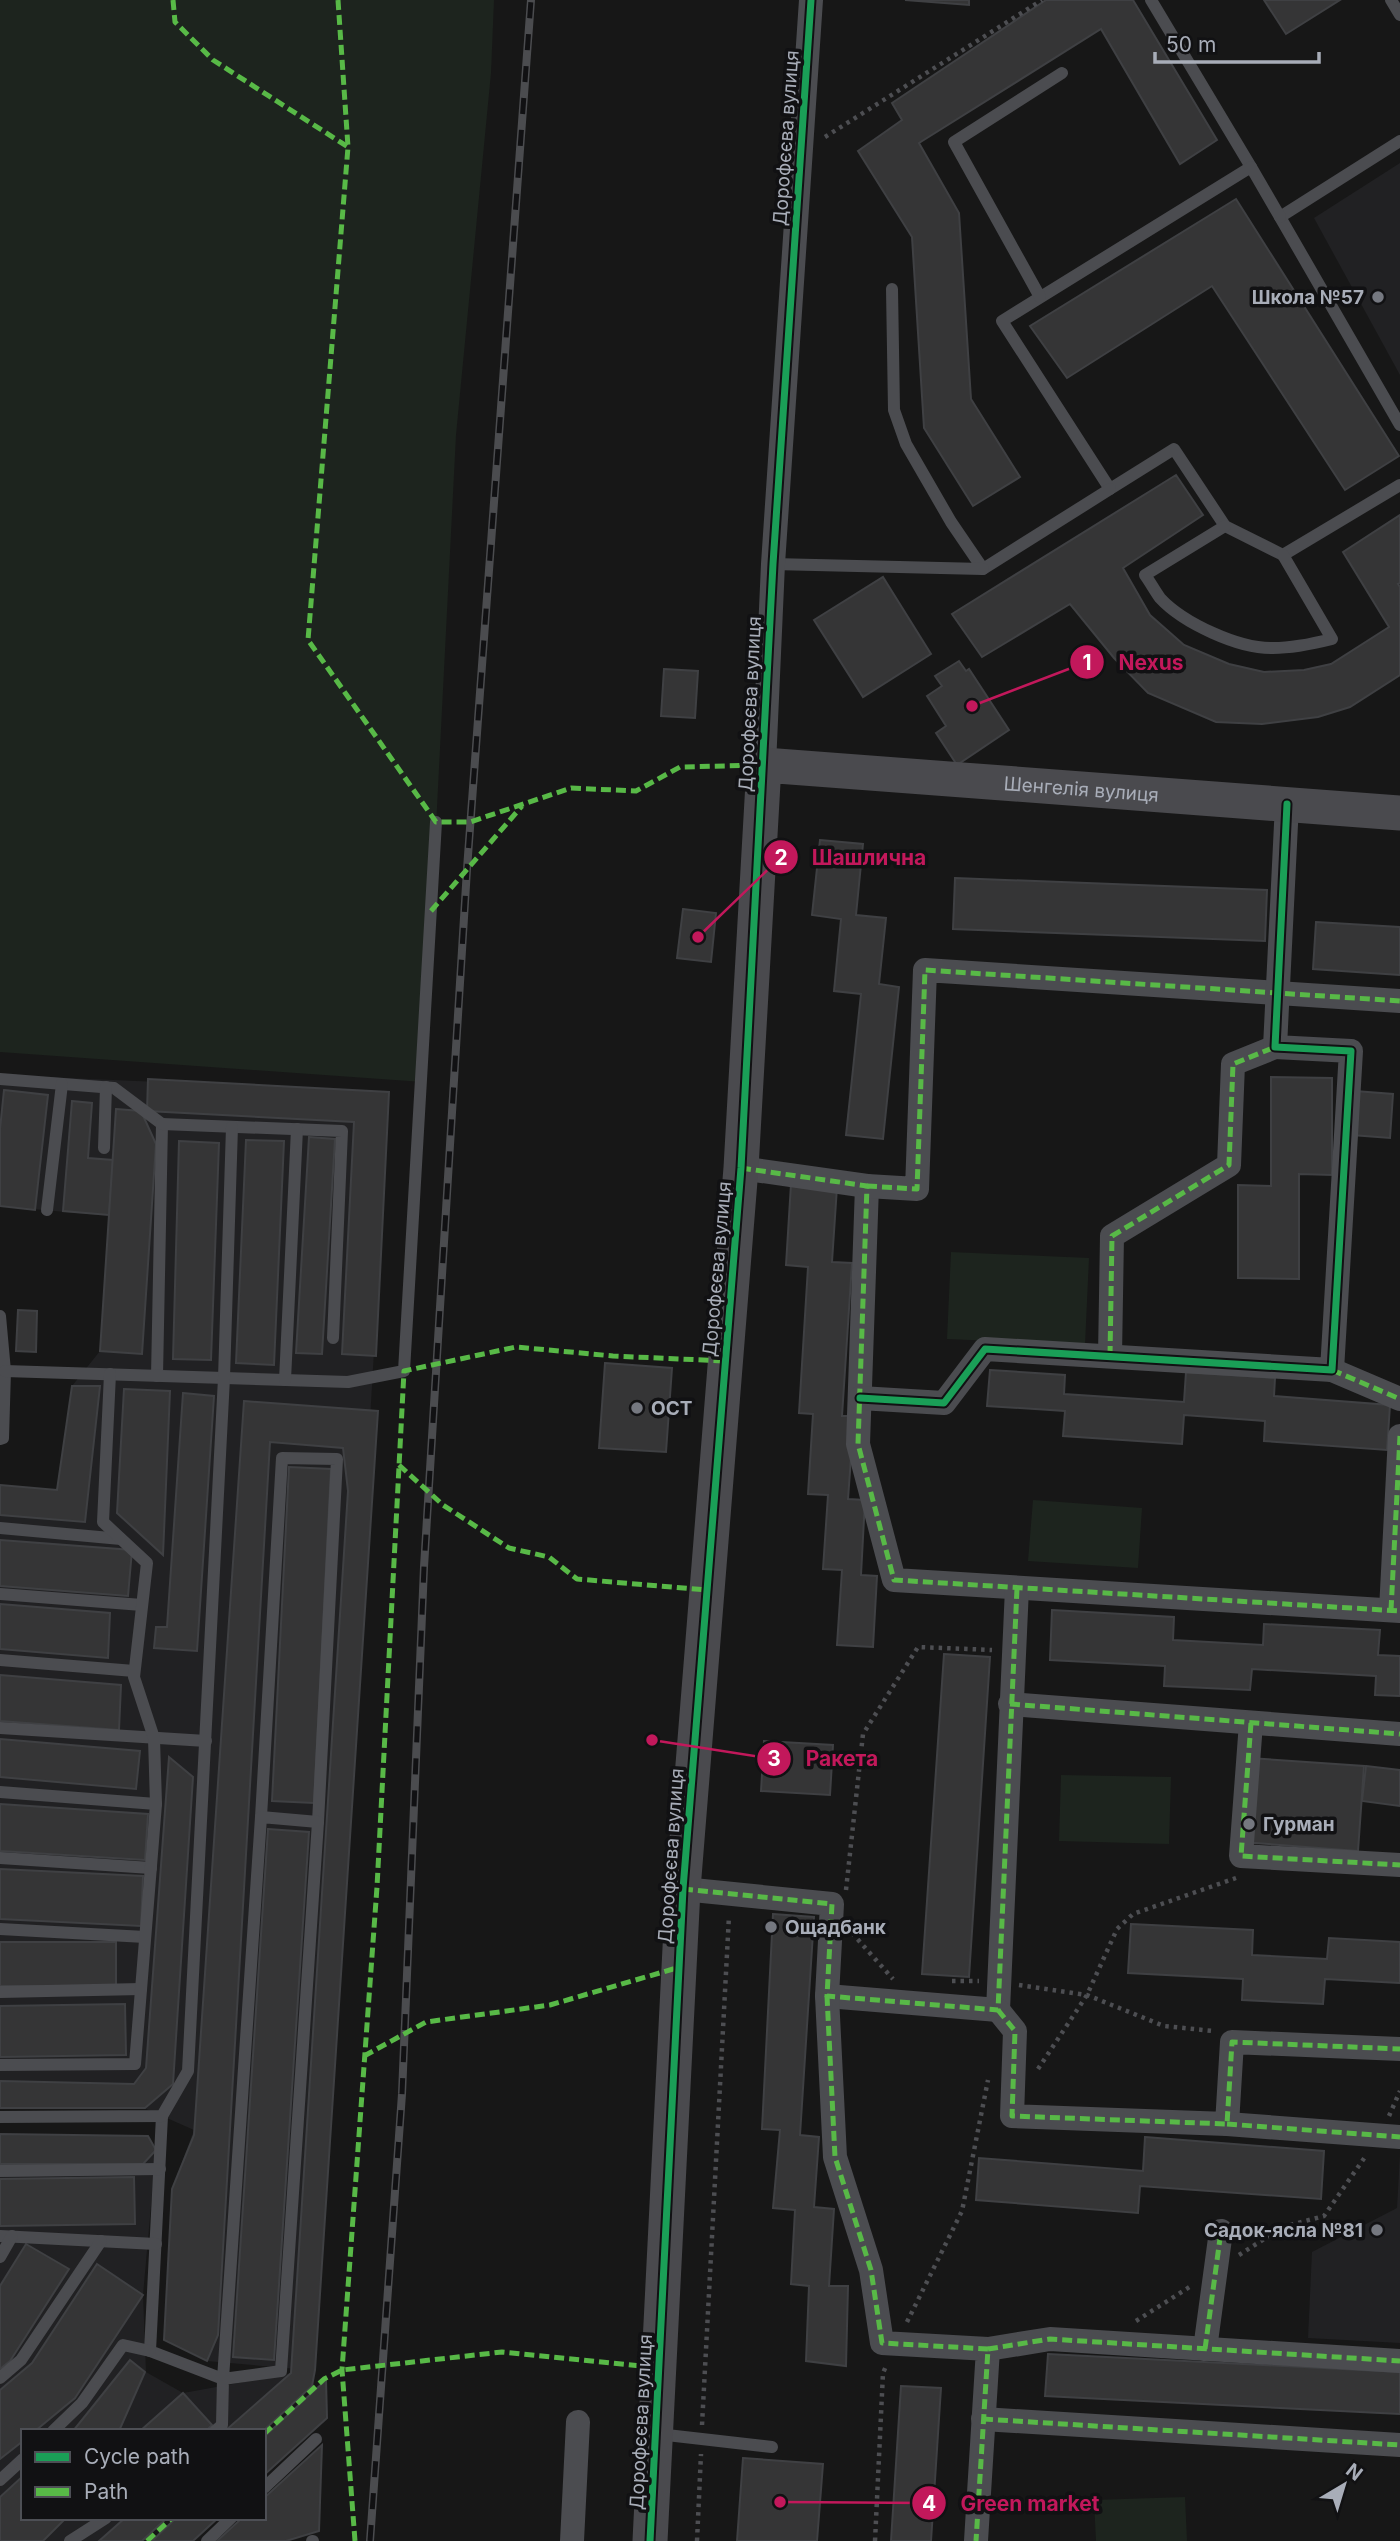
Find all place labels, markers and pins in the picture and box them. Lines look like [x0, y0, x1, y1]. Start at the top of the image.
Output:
place label: Школа №57 [1252, 286, 1364, 309]
marker: Школа №57 [1370, 289, 1386, 305]
callout: Nexus [1070, 641, 1198, 683]
callout: Шашлична [763, 836, 941, 878]
place label: ОСТ [651, 1397, 692, 1420]
marker: ОСТ [629, 1400, 645, 1416]
callout: Ракета [757, 1738, 892, 1780]
place label: Гурман [1263, 1813, 1335, 1836]
marker: Гурман [1241, 1816, 1257, 1832]
place label: Ощадбанк [785, 1916, 886, 1939]
marker: Ощадбанк [763, 1919, 779, 1935]
place label: Садок-ясла №81 [1204, 2219, 1363, 2242]
marker: Садок-ясла №81 [1369, 2222, 1385, 2238]
callout: Green market [912, 2482, 1114, 2524]

